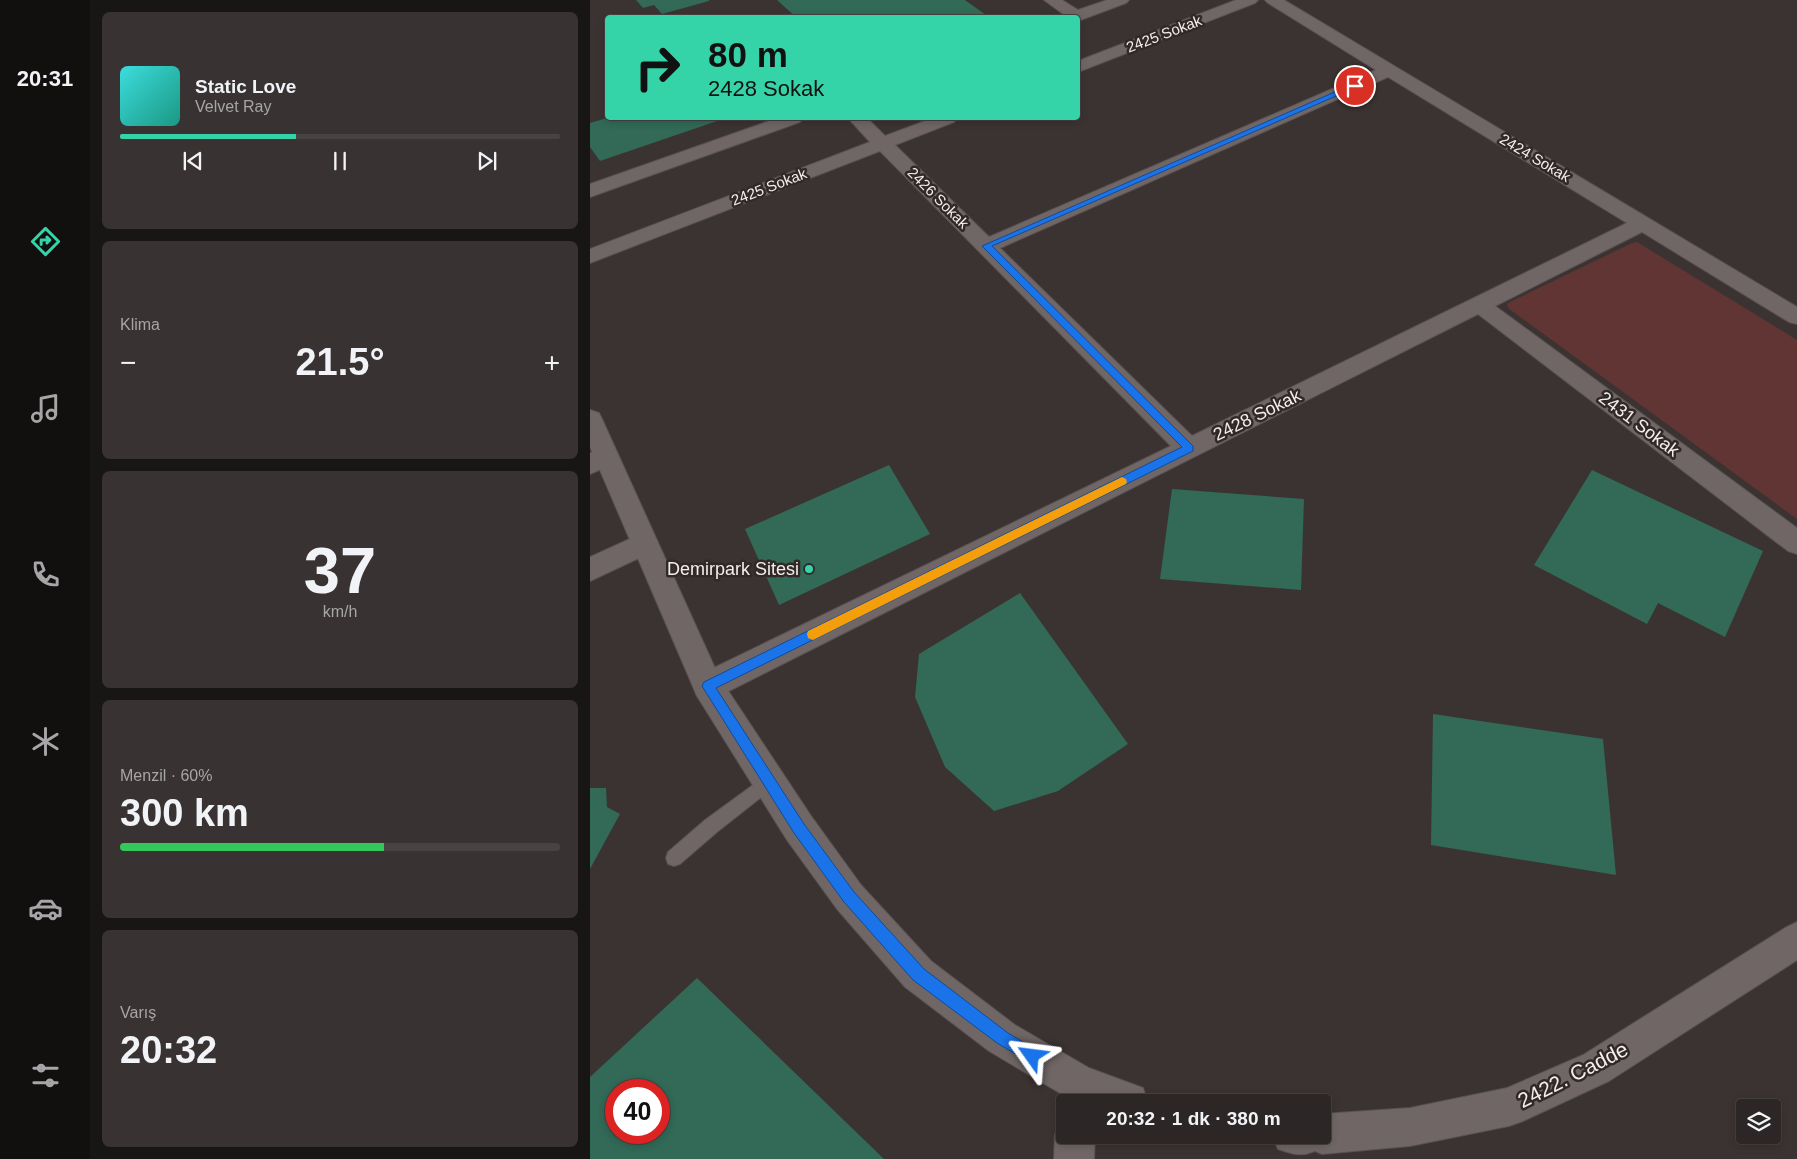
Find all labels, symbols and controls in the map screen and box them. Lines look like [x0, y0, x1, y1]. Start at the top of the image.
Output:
street label: 2425 Sokak [1124, 11, 1204, 56]
icon: right [625, 35, 690, 100]
text: 80 m [708, 35, 788, 74]
pin [1334, 65, 1376, 107]
text: 20:31 [17, 66, 73, 91]
icon: arrive [1341, 72, 1369, 100]
text: Static Love [195, 76, 296, 97]
text: 2428 Sokak [708, 76, 824, 101]
text: Velvet Ray [195, 98, 271, 115]
street label: 2424 Sokak [1497, 130, 1574, 186]
icon: previous [179, 147, 207, 175]
icon: pause [326, 147, 354, 175]
icon: next [473, 147, 501, 175]
street label: 2425 Sokak [729, 164, 809, 209]
street label: 2426 Sokak [904, 164, 973, 232]
icon: directions [28, 224, 63, 259]
text: Klima [120, 316, 160, 333]
text: 21.5° [295, 341, 385, 383]
text: − [120, 347, 136, 378]
text: + [544, 347, 560, 378]
street label: 2428 Sokak [1210, 385, 1305, 445]
street label: 2431 Sokak [1595, 387, 1684, 461]
icon: music [28, 391, 63, 426]
text: 37 [304, 534, 376, 607]
icon: phone [28, 557, 63, 592]
place label: Demirpark Sitesi [667, 559, 799, 579]
marker: Demirpark Sitesi [803, 563, 815, 575]
text: km/h [323, 603, 357, 620]
icon: climate [28, 724, 63, 759]
text: Menzil · 60% [120, 767, 212, 784]
text: 300 km [120, 792, 249, 834]
icon: car [28, 891, 63, 926]
text: Varış [120, 1004, 156, 1021]
text: 20:32 [120, 1029, 217, 1071]
position arrow [1005, 1029, 1057, 1081]
street label: 2422. Cadde [1514, 1037, 1632, 1112]
icon: filters [28, 1058, 63, 1093]
speed limit sign: 40 [605, 1079, 670, 1144]
map controls [1736, 1099, 1781, 1144]
button: layers [1736, 1099, 1781, 1144]
text: 20:32 · 1 dk · 380 m [1106, 1108, 1281, 1129]

